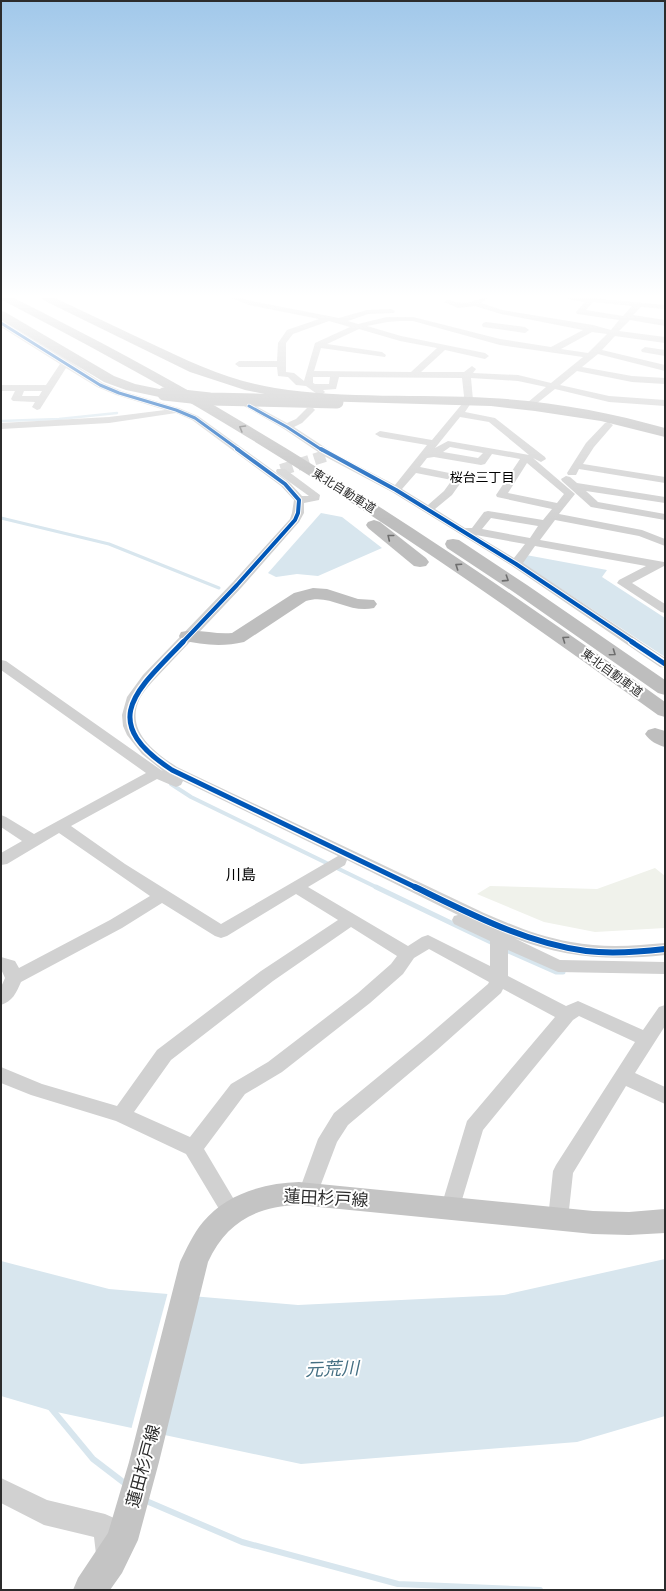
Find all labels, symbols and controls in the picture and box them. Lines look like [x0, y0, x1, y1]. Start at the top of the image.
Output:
one-way arrow [239, 425, 246, 433]
street label: 東北自動車道 [310, 466, 378, 516]
district label: 桜台三丁目 [449, 470, 515, 485]
one-way arrow [387, 535, 394, 542]
one-way arrow [455, 563, 462, 571]
one-way arrow [502, 574, 509, 582]
one-way arrow [562, 636, 569, 644]
street label: 東北自動車道 [579, 646, 645, 700]
one-way arrow [609, 648, 616, 656]
district label: 川島 [226, 866, 256, 883]
street label: 蓮田杉戸線 [283, 1186, 369, 1210]
water label: 元荒川 [305, 1357, 361, 1380]
street label: 蓮田杉戸線 [122, 1422, 164, 1510]

